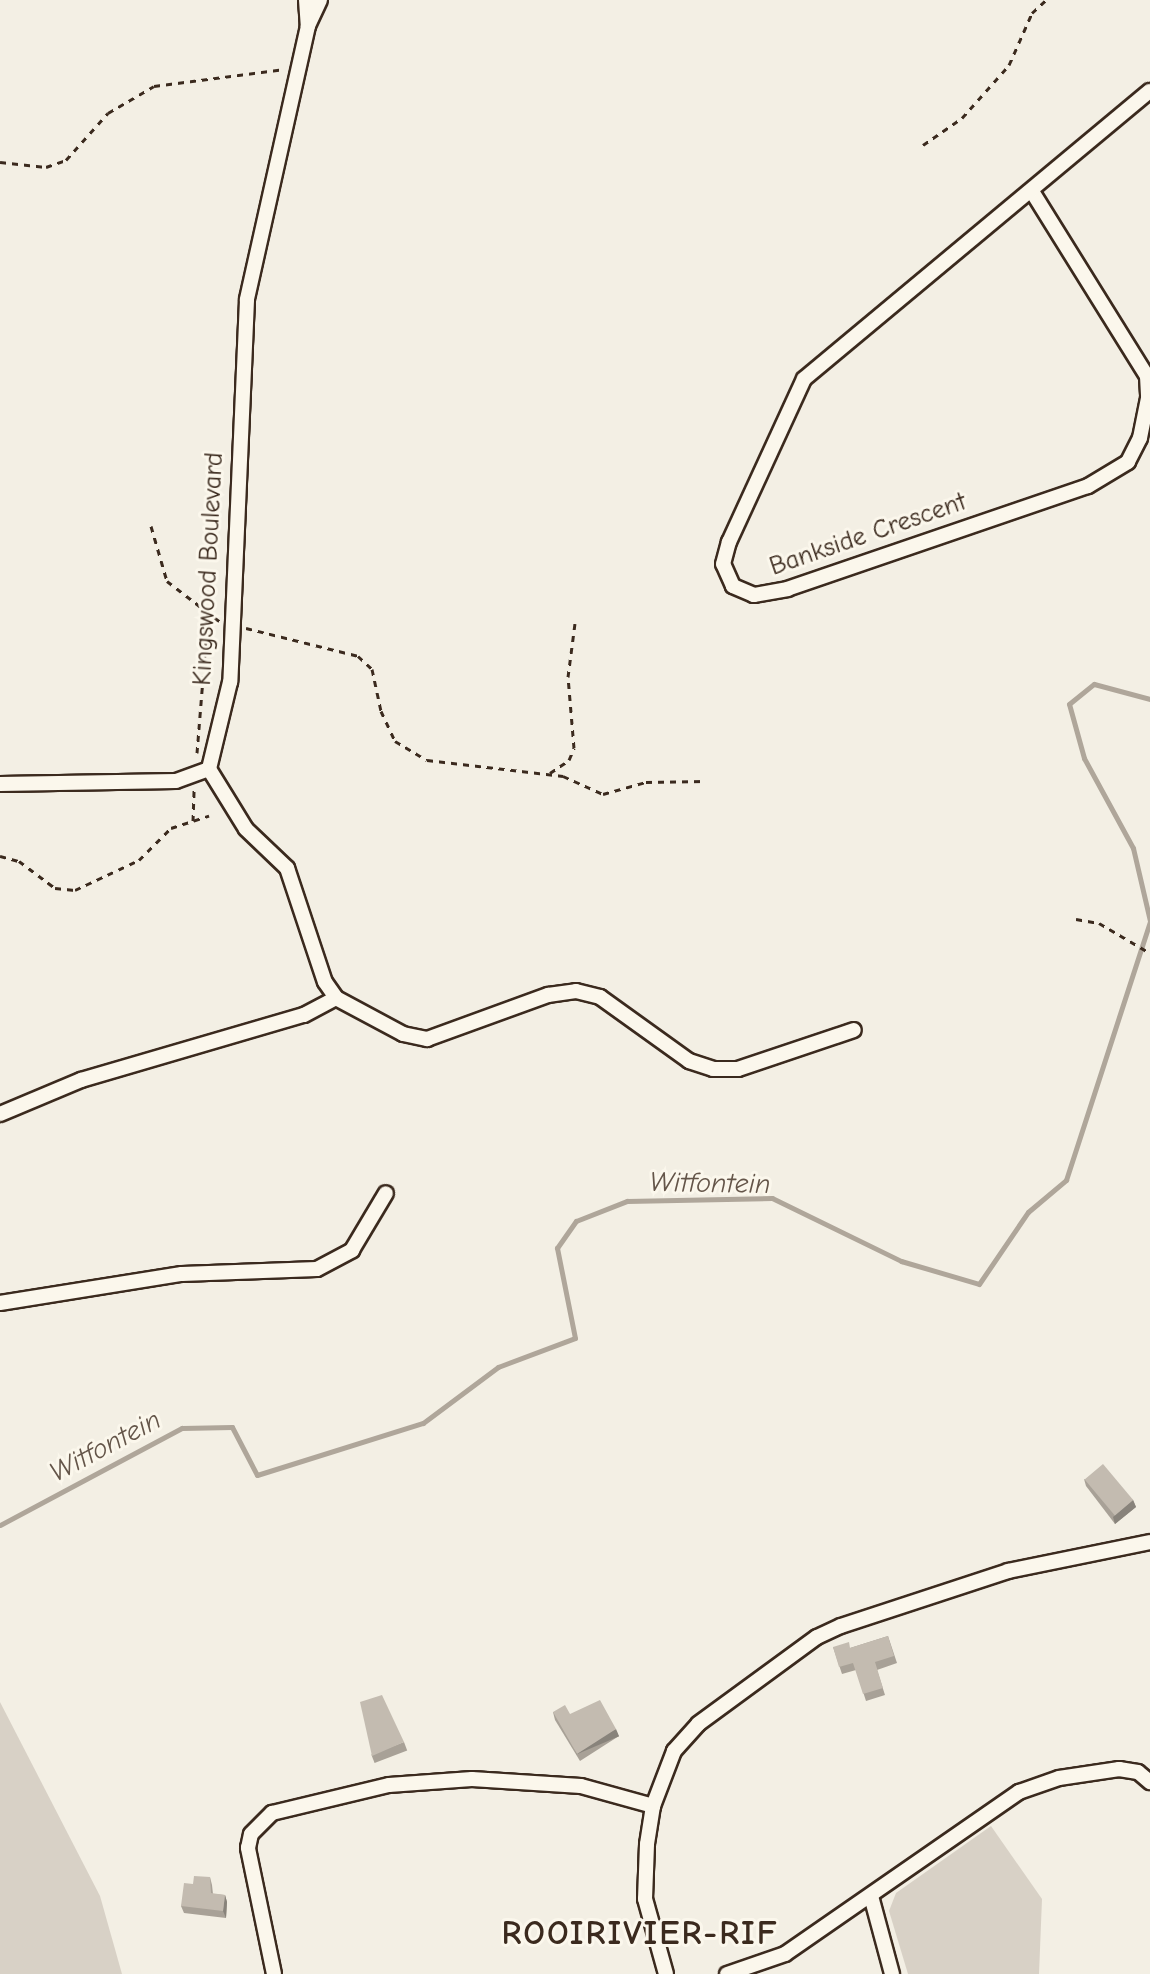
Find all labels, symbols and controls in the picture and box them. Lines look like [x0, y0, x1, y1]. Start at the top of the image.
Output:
street label: Kingswood Boulevard [187, 452, 231, 686]
street label: Bankside Crescent [766, 487, 970, 583]
water label: Witfontein [649, 1165, 771, 1201]
water label: Witfontein [44, 1403, 166, 1489]
district label: ROOIRIVIER-RIF [501, 1914, 779, 1954]

